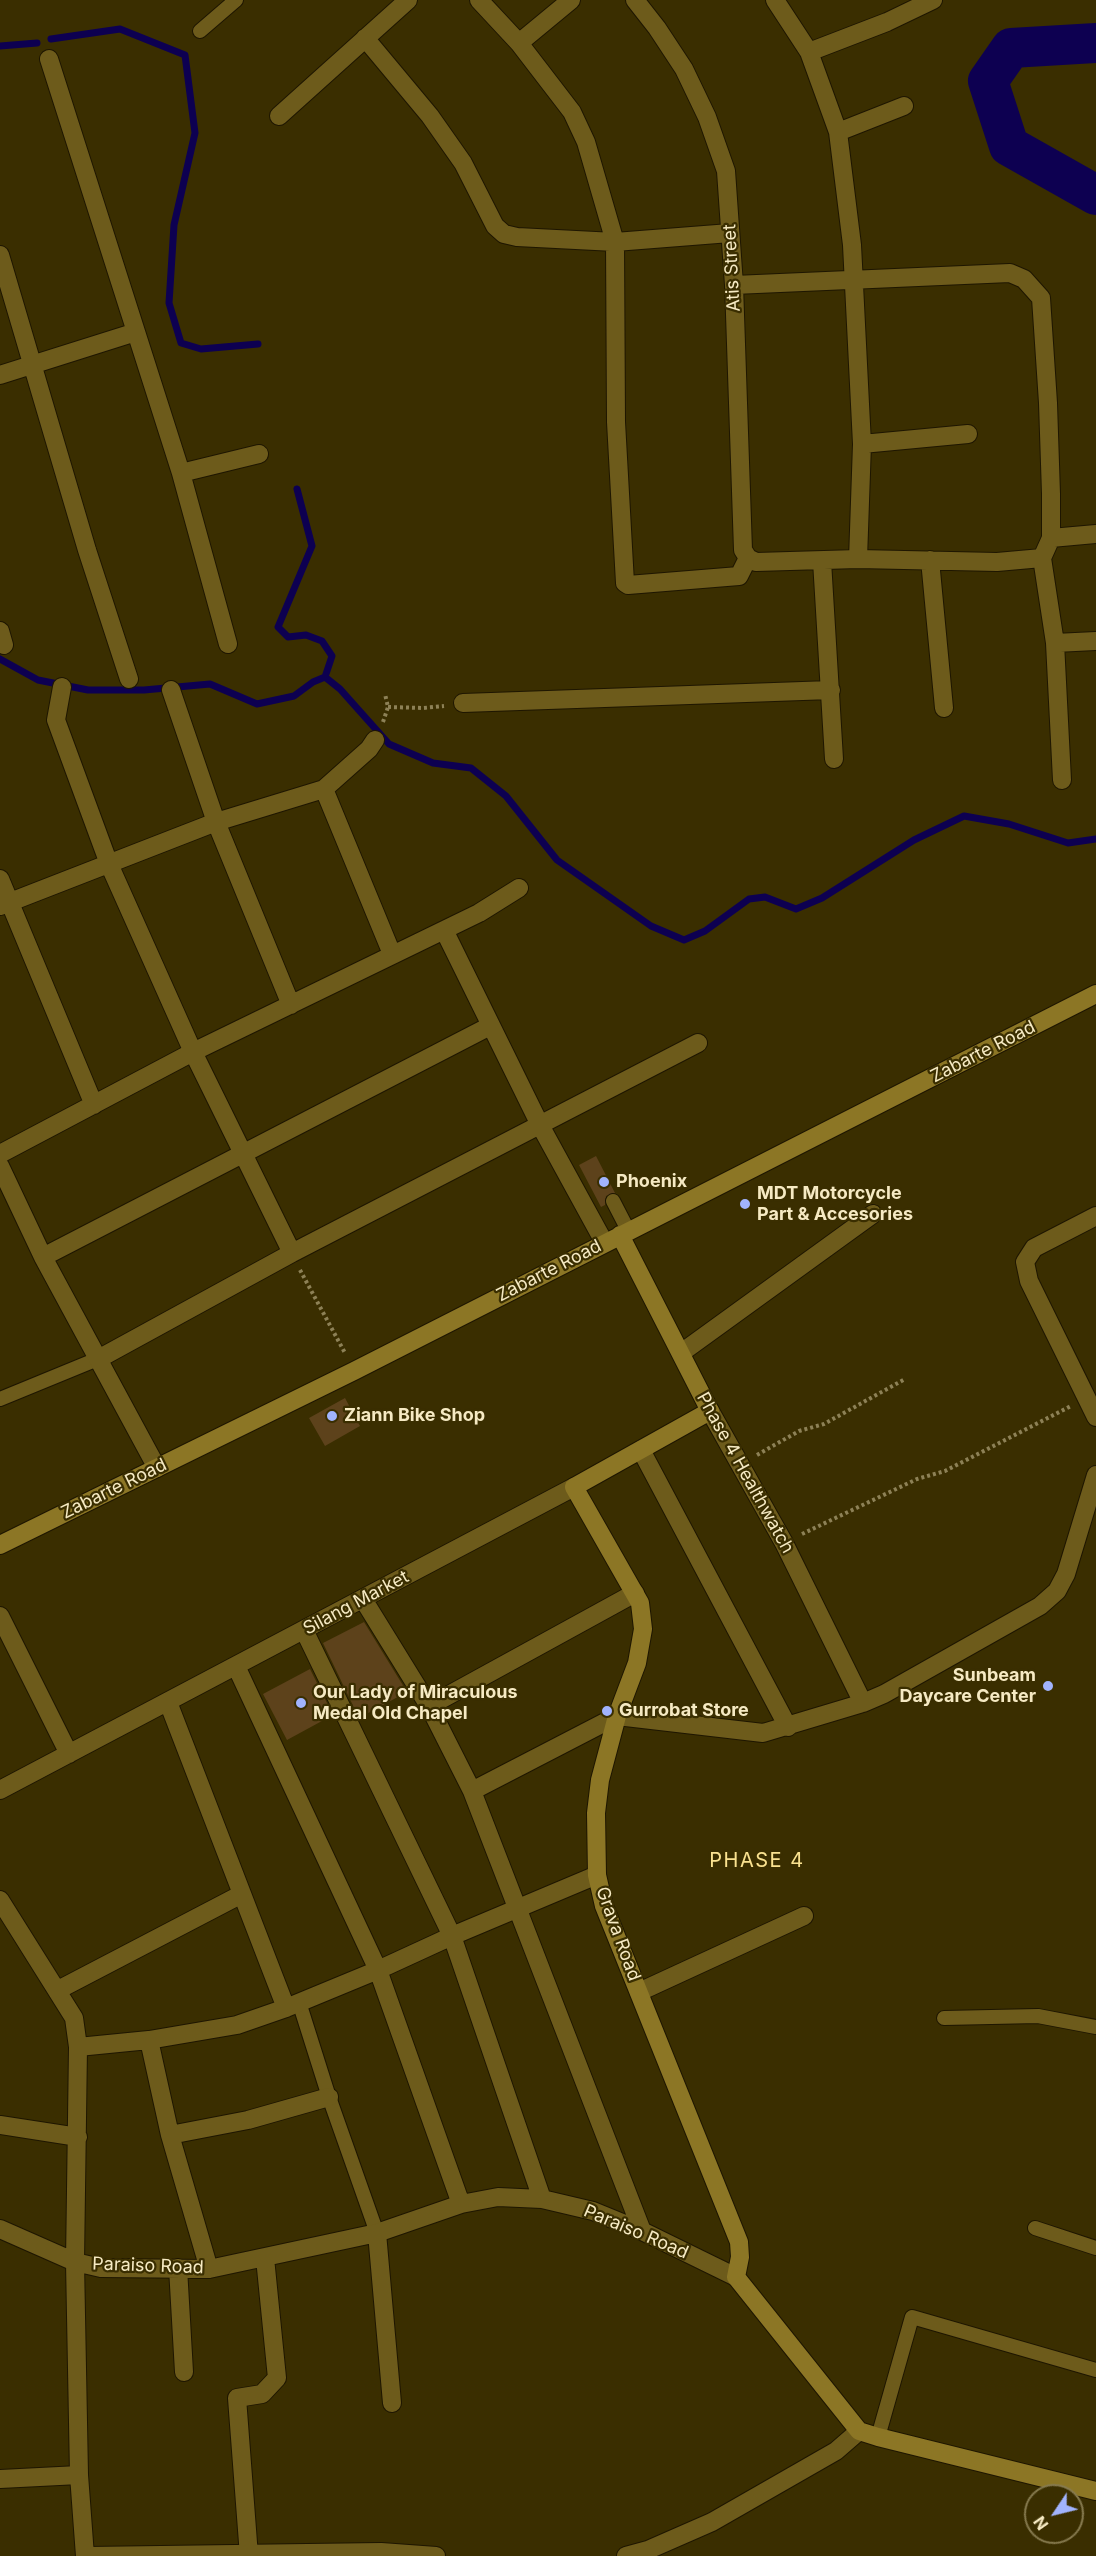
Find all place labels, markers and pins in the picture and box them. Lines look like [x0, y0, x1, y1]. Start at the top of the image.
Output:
place label: Phoenix [616, 1171, 687, 1193]
marker: Phoenix [597, 1175, 611, 1189]
place label: MDT Motorcycle Part & Accesories [757, 1183, 913, 1226]
marker: MDT Motorcycle Part & Accesories [738, 1197, 752, 1211]
place label: Ziann Bike Shop [344, 1405, 485, 1427]
marker: Ziann Bike Shop [325, 1409, 339, 1423]
place label: Sunbeam Daycare Center [900, 1665, 1036, 1708]
marker: Sunbeam Daycare Center [1041, 1679, 1055, 1693]
place label: Our Lady of Miraculous Medal Old Chapel [313, 1682, 518, 1724]
marker: Our Lady of Miraculous Medal Old Chapel [294, 1696, 308, 1710]
place label: Gurrobat Store [619, 1700, 749, 1722]
marker: Gurrobat Store [600, 1704, 614, 1718]

